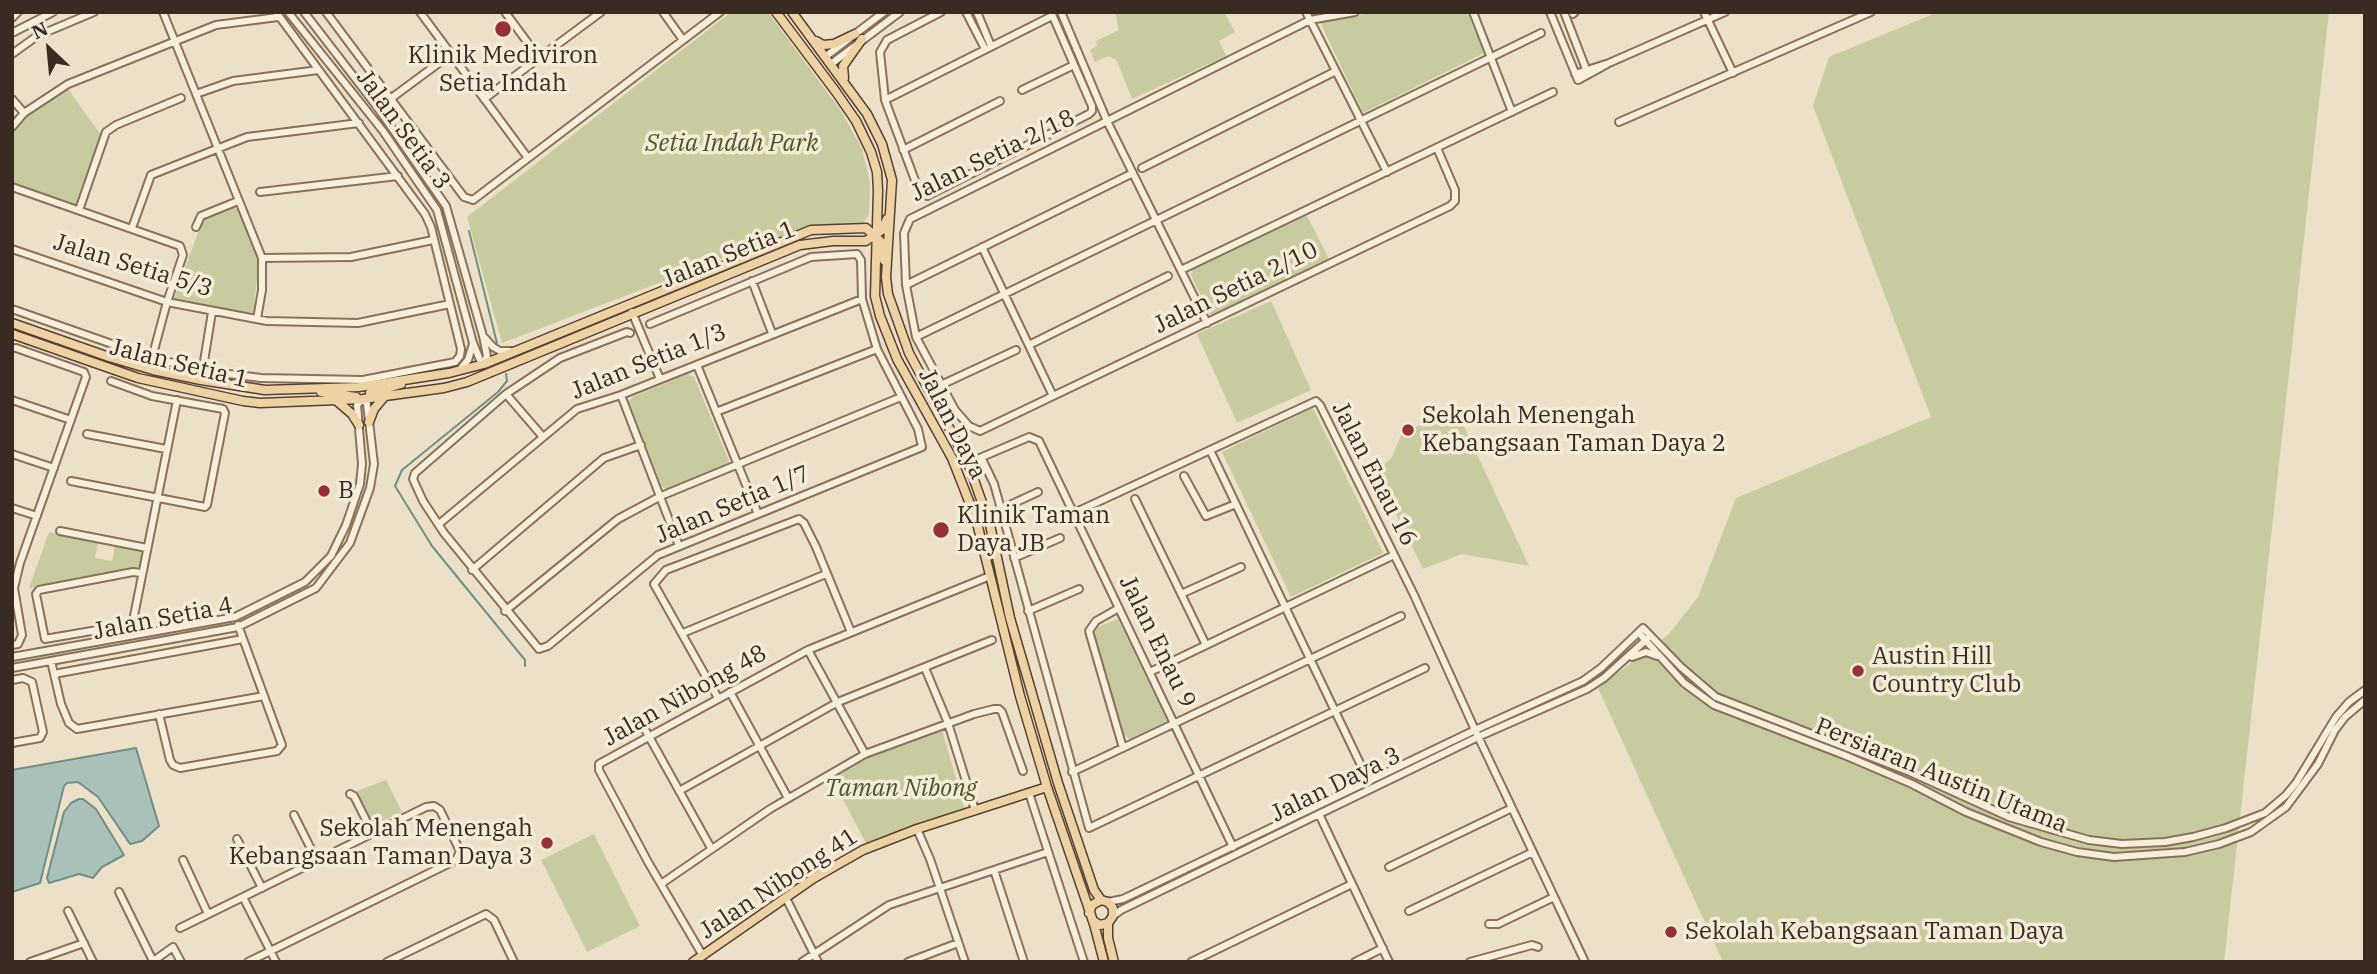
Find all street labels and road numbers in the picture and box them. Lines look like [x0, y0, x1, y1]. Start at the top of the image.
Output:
street label: Jalan Setia 3 [350, 64, 456, 196]
street label: Jalan Setia 2/18 [906, 104, 1080, 208]
street label: Jalan Setia 1 [658, 215, 800, 295]
street label: Jalan Setia 5/3 [50, 228, 216, 304]
street label: Jalan Setia 2/10 [1149, 236, 1323, 340]
street label: Jalan Setia 1/3 [567, 318, 731, 406]
street label: Jalan Setia 1 [107, 333, 251, 395]
street label: Jalan Daya [912, 364, 992, 484]
street label: Jalan Enau 16 [1325, 397, 1423, 551]
street label: Jalan Setia 1/7 [652, 460, 814, 550]
street label: Jalan Enau 9 [1113, 571, 1201, 713]
street label: Jalan Setia 4 [91, 591, 235, 647]
street label: Jalan Nibong 48 [598, 639, 772, 753]
street label: Persiaran Austin Utama [1811, 712, 2071, 840]
street label: Jalan Daya 3 [1267, 741, 1405, 829]
street label: Jalan Nibong 41 [695, 822, 863, 946]

